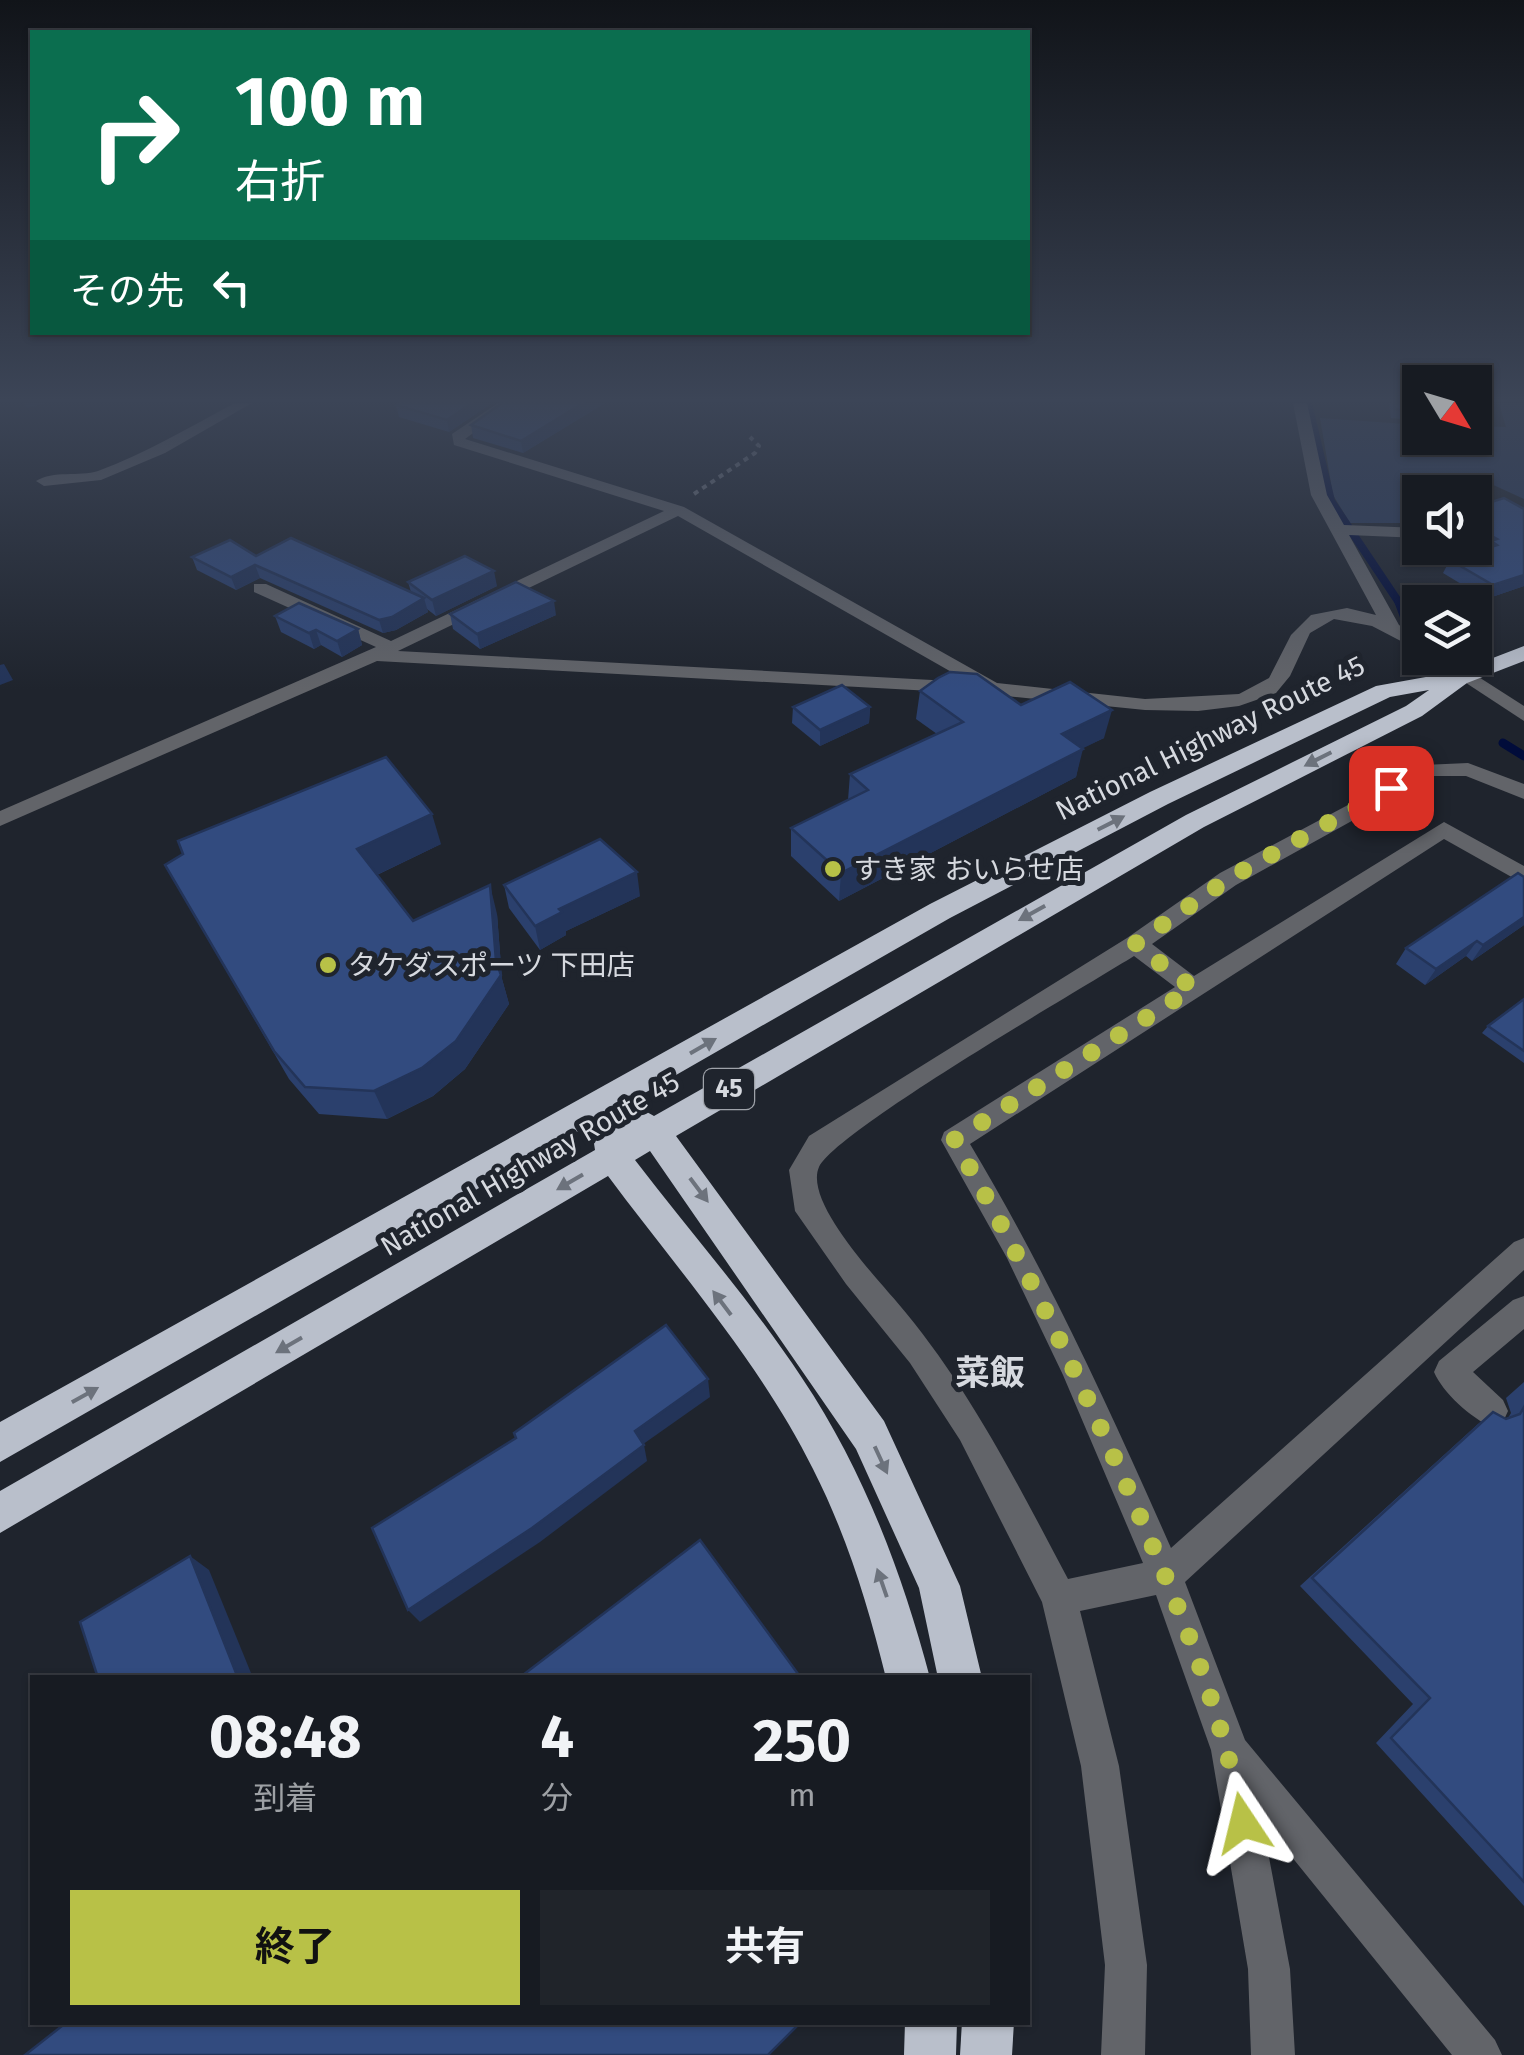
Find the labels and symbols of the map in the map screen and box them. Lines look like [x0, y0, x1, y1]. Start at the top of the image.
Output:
north arrow [1402, 365, 1492, 455]
street label: National Highway Route 45 [1050, 649, 1370, 827]
pin [1349, 746, 1434, 831]
one-way arrow [1304, 750, 1333, 767]
one-way arrow [1097, 815, 1126, 832]
place label: すき家 おいらせ店 [853, 853, 1084, 886]
marker: すき家 おいらせ店 [822, 858, 844, 880]
one-way arrow [1018, 904, 1047, 921]
place label: タケダスポーツ 下田店 [348, 949, 635, 982]
marker: タケダスポーツ 下田店 [317, 954, 339, 976]
one-way arrow [689, 1038, 718, 1055]
street label: National Highway Route 45 [375, 1065, 685, 1263]
road number: 45 [704, 1069, 754, 1109]
one-way arrow [556, 1172, 584, 1190]
one-way arrow [689, 1177, 710, 1203]
one-way arrow [713, 1290, 733, 1316]
one-way arrow [275, 1336, 303, 1354]
district label: 菜飯 [955, 1352, 1025, 1394]
one-way arrow [71, 1387, 100, 1404]
one-way arrow [873, 1445, 889, 1474]
one-way arrow [874, 1568, 889, 1598]
position arrow [1191, 1771, 1295, 1875]

